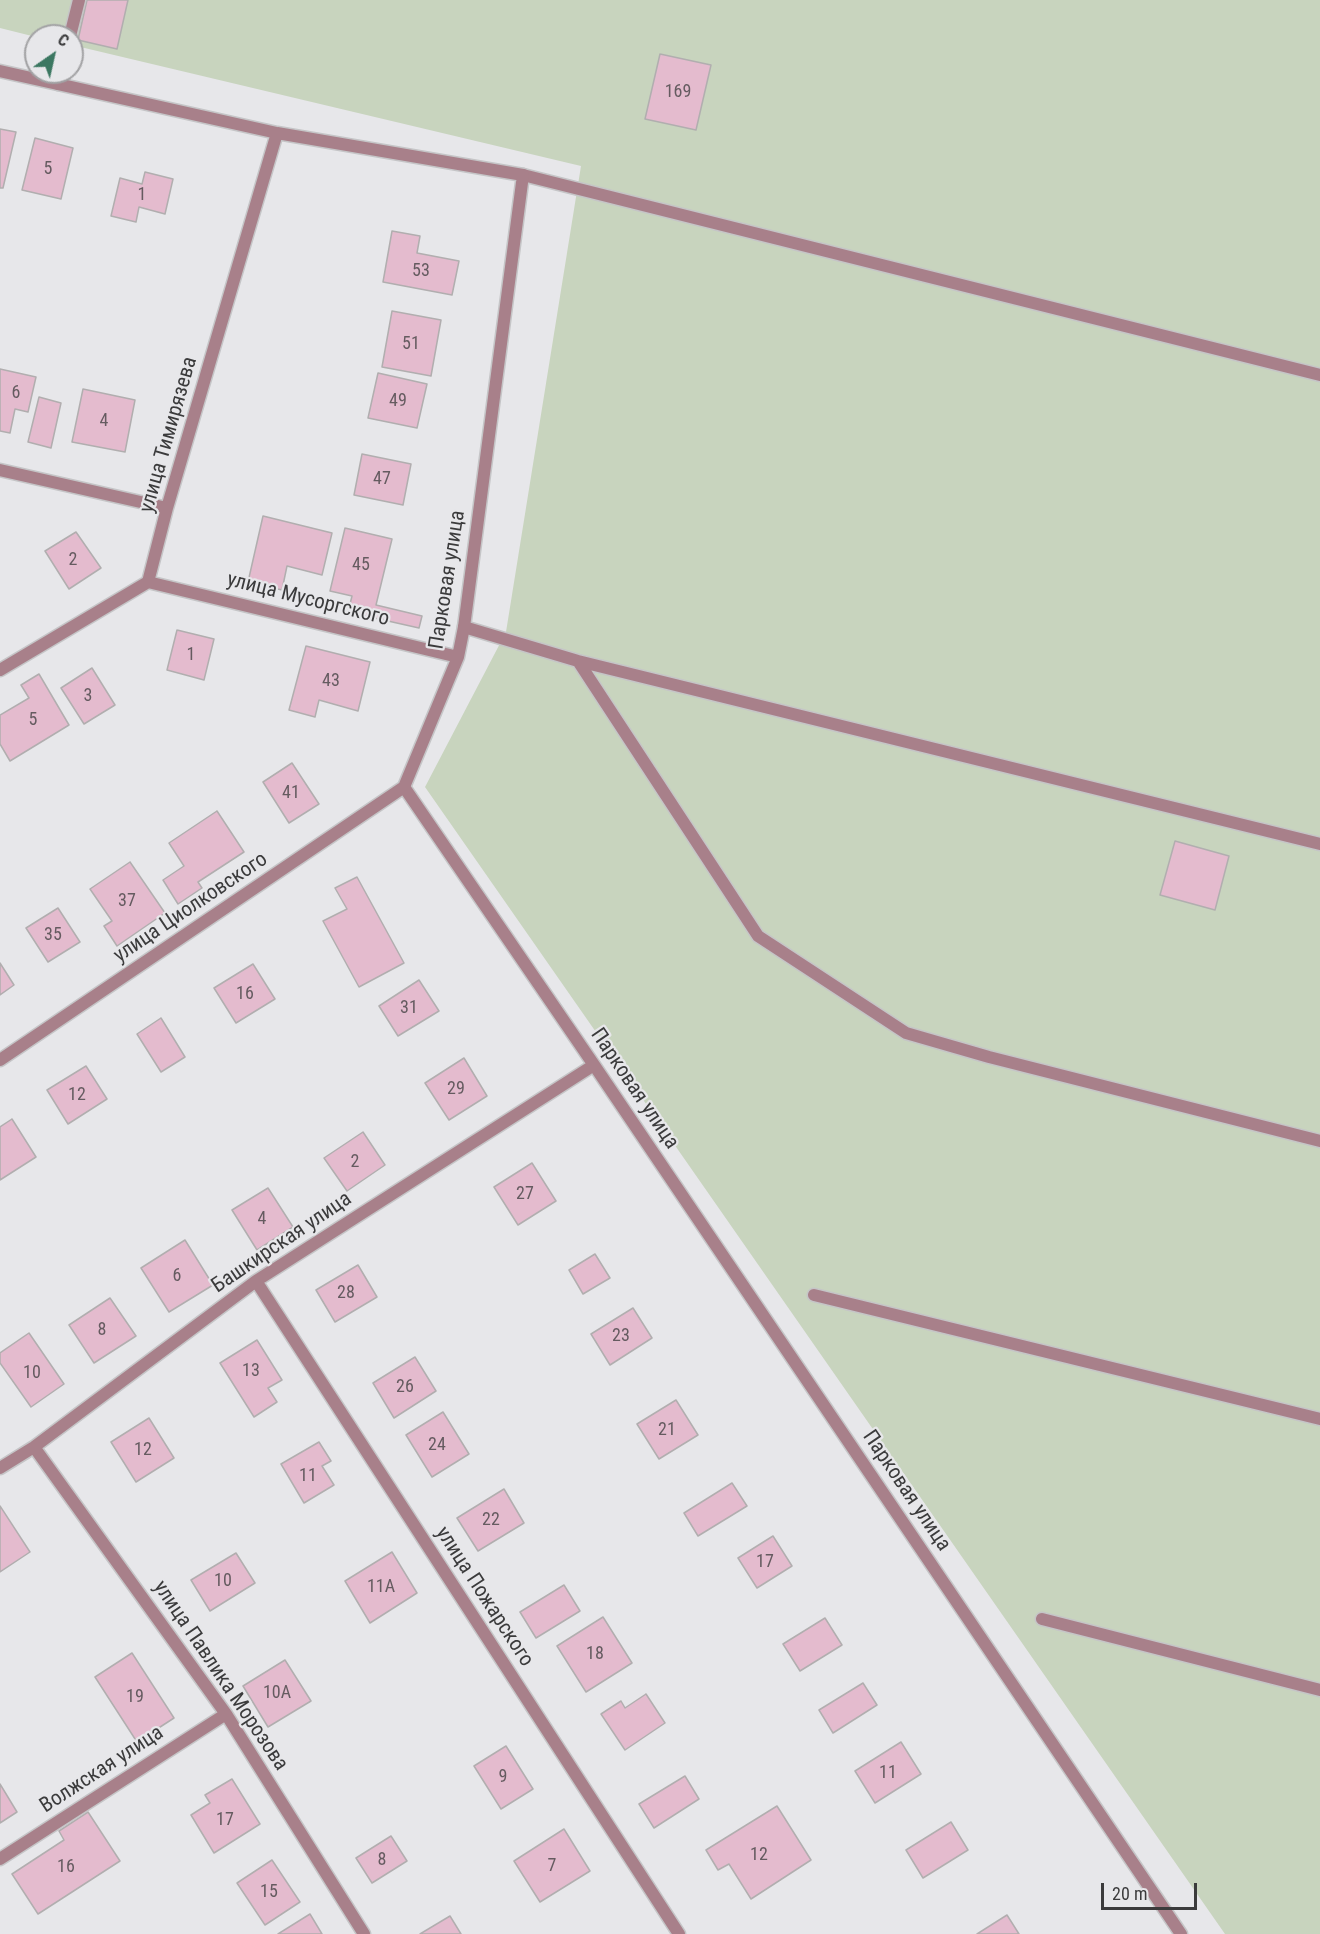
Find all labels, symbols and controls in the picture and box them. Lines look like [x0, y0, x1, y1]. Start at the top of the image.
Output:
north arrow [24, 24, 84, 84]
text: С [54, 30, 72, 51]
house number: 169 [665, 81, 691, 103]
house number: 5 [44, 158, 52, 180]
house number: 1 [138, 184, 146, 206]
house number: 53 [412, 260, 430, 282]
house number: 51 [402, 333, 420, 355]
street label: улица Тимирязева [135, 354, 203, 516]
house number: 6 [12, 382, 20, 404]
house number: 49 [389, 390, 407, 412]
house number: 4 [100, 410, 108, 432]
house number: 47 [373, 468, 391, 490]
street label: Парковая улица [425, 509, 471, 651]
house number: 2 [69, 549, 77, 571]
house number: 45 [352, 554, 370, 576]
street label: улица Мусоргского [224, 568, 392, 632]
house number: 1 [187, 644, 195, 666]
house number: 43 [322, 670, 340, 692]
house number: 3 [84, 685, 92, 707]
house number: 5 [29, 709, 37, 731]
house number: 41 [282, 782, 300, 804]
street label: улица Циолковского [109, 847, 273, 969]
house number: 37 [118, 890, 136, 912]
house number: 35 [44, 924, 62, 946]
house number: 16 [236, 983, 254, 1005]
house number: 31 [400, 997, 418, 1019]
street label: Парковая улица [584, 1024, 684, 1154]
house number: 29 [447, 1078, 465, 1100]
house number: 12 [68, 1084, 86, 1106]
house number: 2 [351, 1151, 359, 1173]
house number: 27 [516, 1183, 534, 1205]
street label: Башкирская улица [207, 1187, 357, 1299]
house number: 4 [258, 1208, 266, 1230]
house number: 6 [173, 1265, 181, 1287]
house number: 28 [337, 1282, 355, 1304]
house number: 8 [98, 1319, 106, 1341]
house number: 23 [612, 1325, 630, 1347]
house number: 13 [242, 1360, 260, 1382]
house number: 10 [23, 1362, 41, 1384]
house number: 26 [396, 1376, 414, 1398]
house number: 21 [658, 1419, 676, 1441]
street label: Парковая улица [856, 1426, 956, 1556]
house number: 24 [428, 1434, 446, 1456]
house number: 12 [134, 1439, 152, 1461]
house number: 11 [299, 1465, 317, 1487]
house number: 22 [482, 1509, 500, 1531]
street label: улица Пожарского [429, 1522, 539, 1672]
house number: 17 [756, 1551, 774, 1573]
house number: 10 [214, 1570, 232, 1592]
street label: улица Павлика Морозова [147, 1576, 293, 1776]
house number: 11А [367, 1576, 395, 1598]
house number: 18 [586, 1643, 604, 1665]
house number: 10А [263, 1682, 291, 1704]
house number: 19 [126, 1686, 144, 1708]
street label: Волжская улица [36, 1721, 168, 1819]
house number: 11 [879, 1762, 897, 1784]
house number: 9 [499, 1766, 507, 1788]
house number: 17 [216, 1809, 234, 1831]
house number: 12 [750, 1844, 768, 1866]
house number: 8 [378, 1849, 386, 1871]
house number: 7 [548, 1855, 556, 1877]
house number: 16 [57, 1856, 75, 1878]
scale bar [1104, 1871, 1200, 1909]
house number: 15 [260, 1881, 278, 1903]
text: 20 m [1112, 1883, 1147, 1904]

